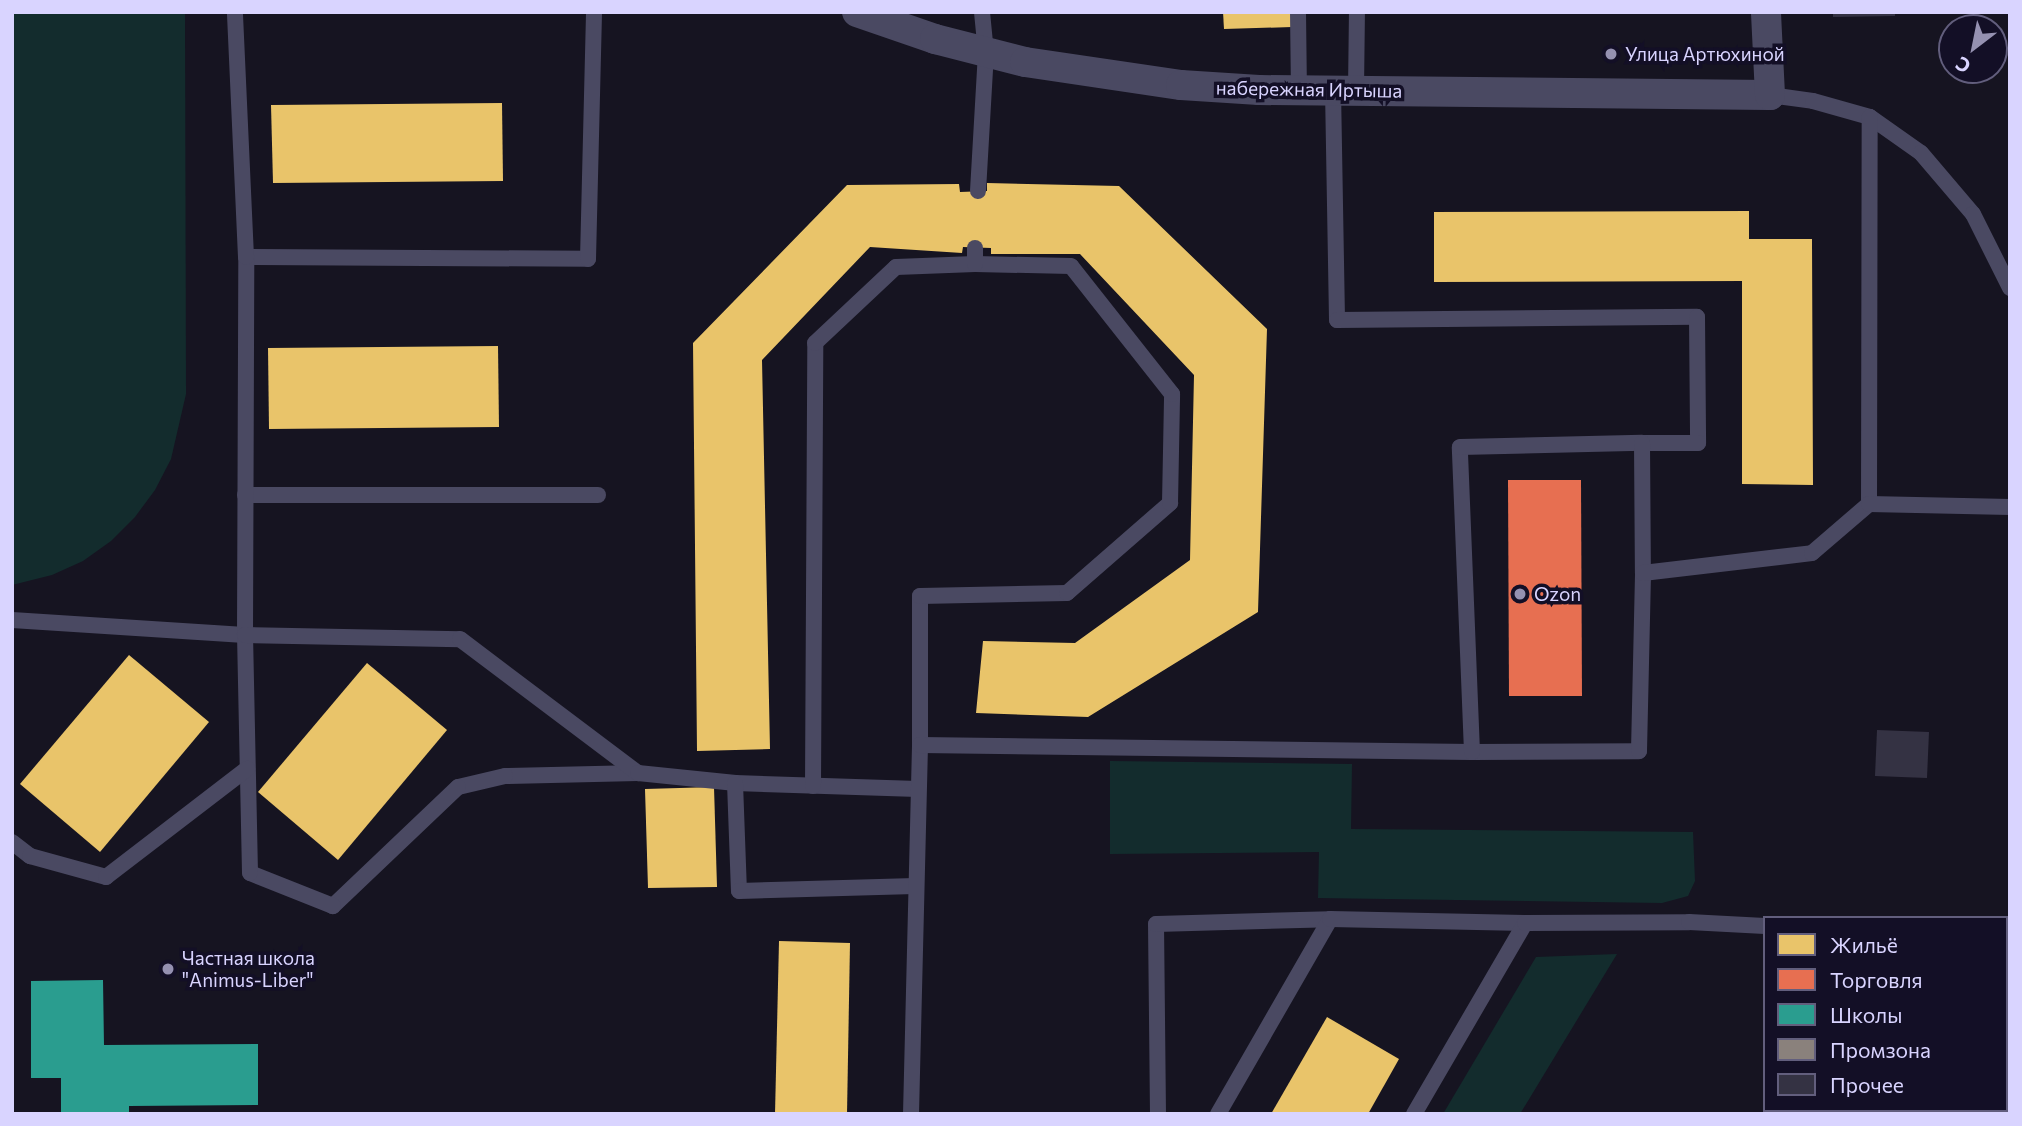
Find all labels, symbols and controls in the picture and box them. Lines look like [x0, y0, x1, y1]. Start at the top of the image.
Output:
north arrow [1938, 14, 2008, 84]
place label: Улица Артюхиной [1625, 43, 1785, 65]
marker: Улица Артюхиной [1603, 46, 1619, 62]
text: С [1951, 52, 1974, 79]
street label: набережная Иртыша [1216, 76, 1402, 102]
place label: Ozon [1534, 583, 1581, 605]
marker: Ozon [1512, 586, 1528, 602]
legend [1763, 916, 2008, 1112]
text: Жильё [1830, 932, 1898, 957]
place label: Частная школа "Animus-Liber" [182, 947, 315, 991]
marker: Частная школа "Animus-Liber" [160, 961, 176, 977]
text: Торговля [1830, 967, 1923, 992]
text: Школы [1830, 1002, 1902, 1027]
text: Промзона [1830, 1037, 1931, 1062]
text: Прочее [1830, 1072, 1904, 1097]

